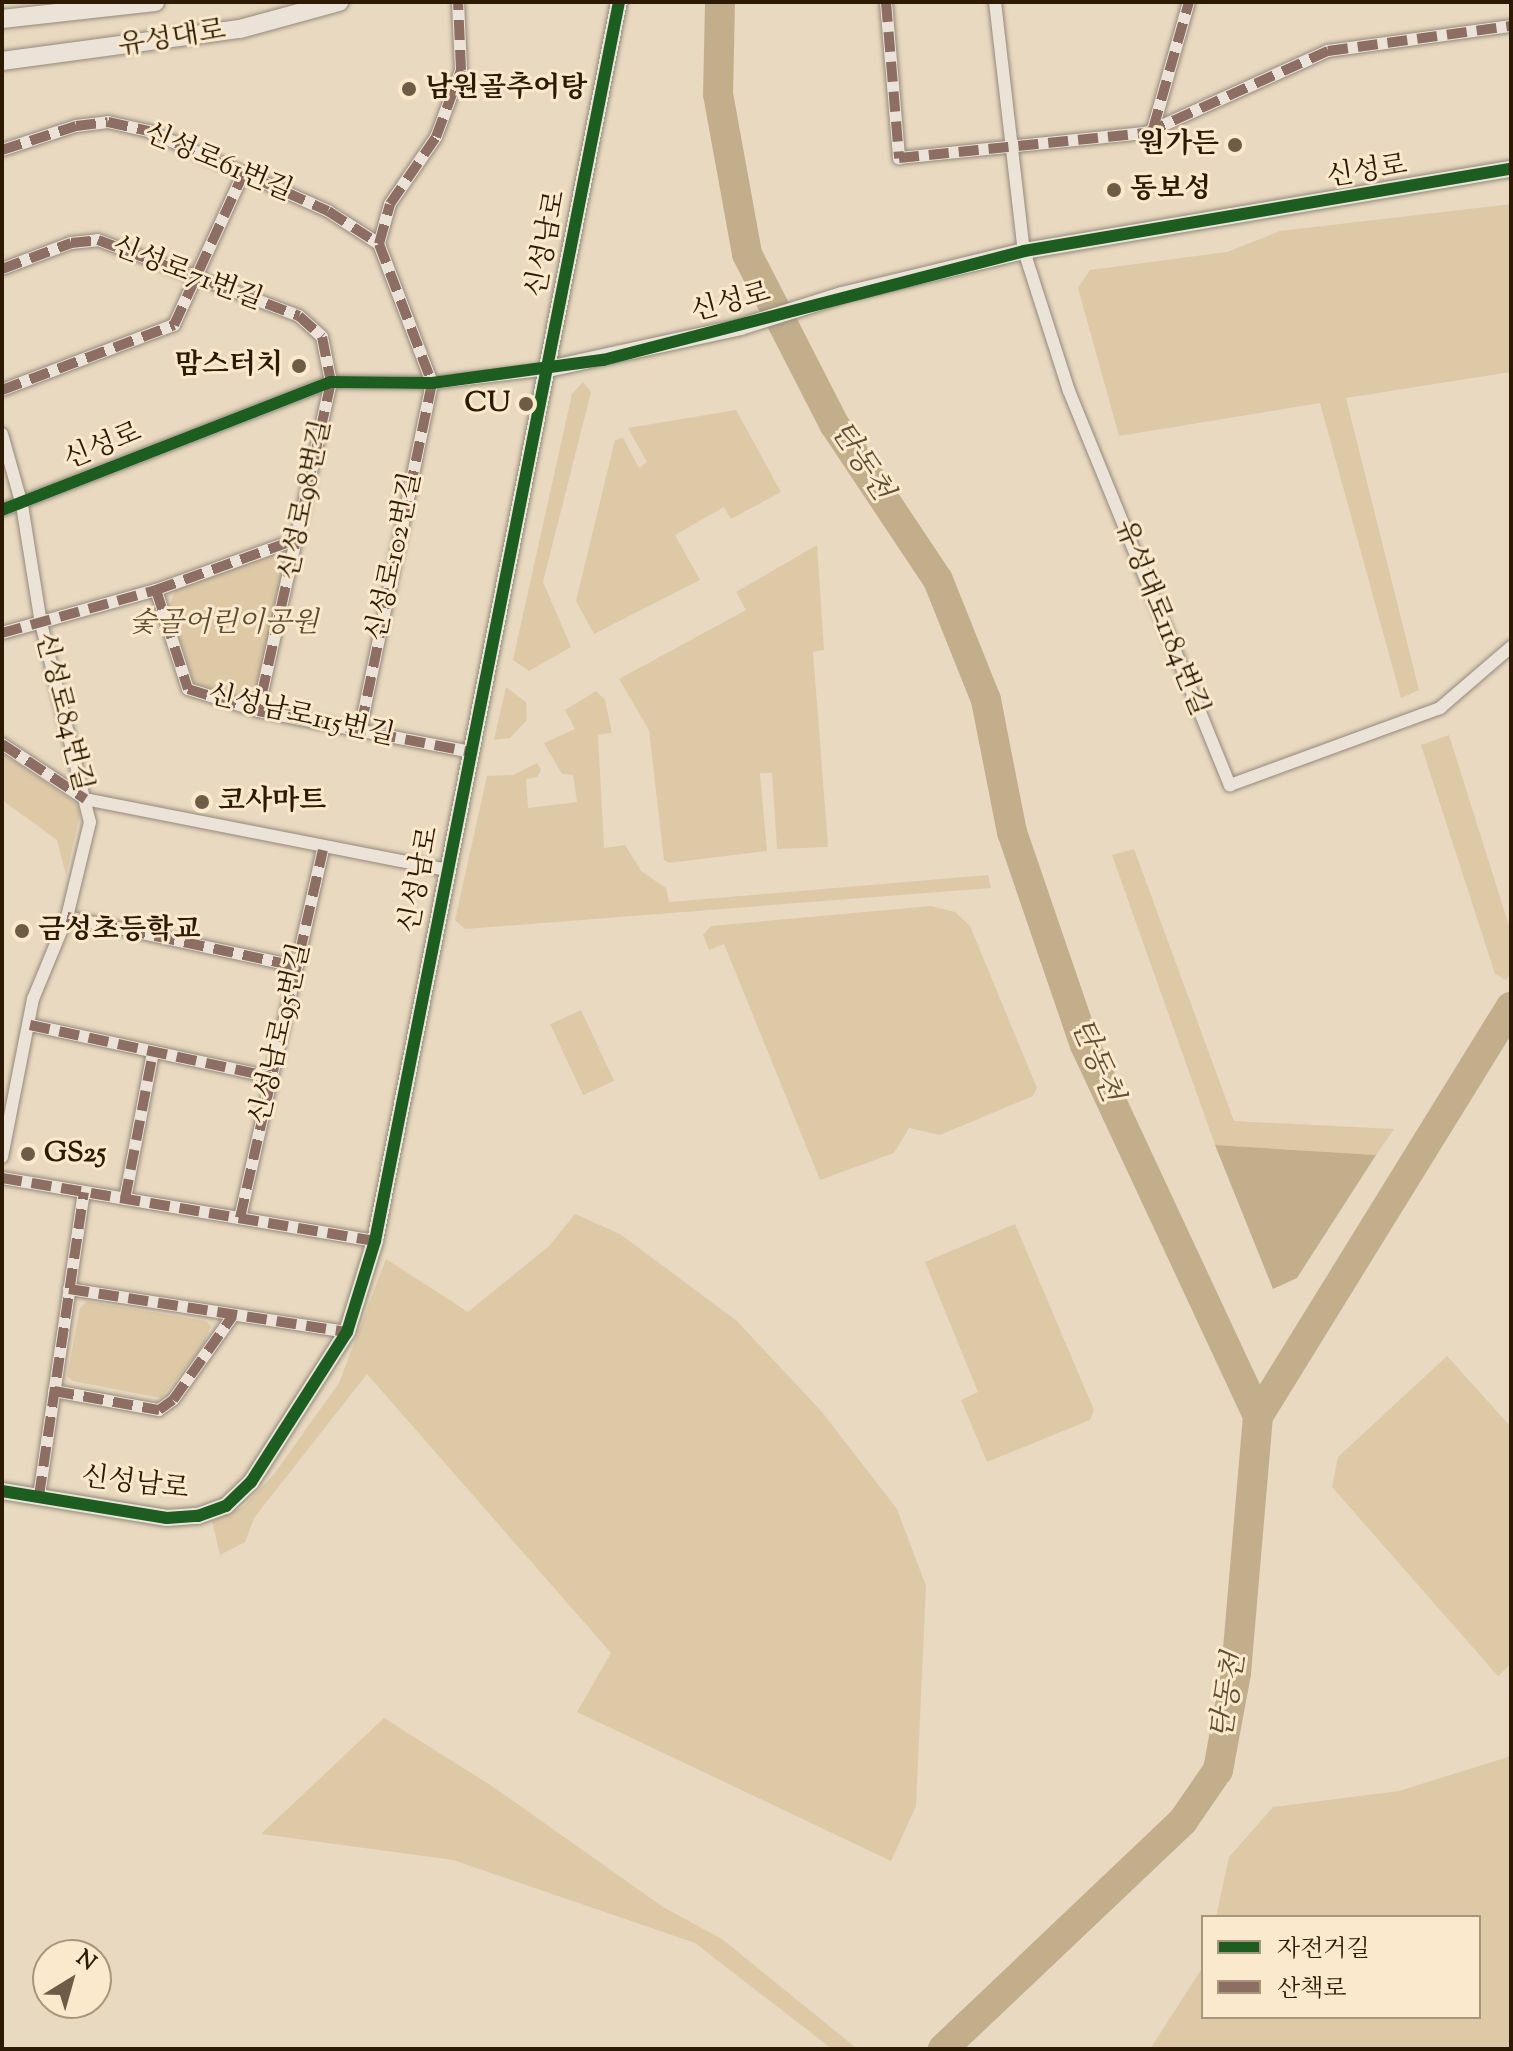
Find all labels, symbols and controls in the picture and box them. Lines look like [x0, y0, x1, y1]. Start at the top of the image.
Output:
street label: 유성대로 [116, 14, 228, 64]
place label: 남원골추어탕 [425, 72, 587, 106]
marker: 남원골추어탕 [400, 80, 418, 98]
street label: 신성로61번길 [139, 117, 297, 209]
place label: 원가든 [1138, 128, 1219, 162]
marker: 원가든 [1226, 136, 1244, 154]
street label: 신성로 [1324, 149, 1410, 195]
place label: 동보성 [1130, 173, 1211, 207]
marker: 동보성 [1105, 181, 1123, 199]
street label: 신성남로 [520, 188, 574, 300]
street label: 신성로71번길 [107, 230, 267, 318]
street label: 신성로 [687, 276, 775, 330]
place label: 맘스터치 [175, 349, 283, 383]
marker: 맘스터치 [290, 357, 308, 375]
place label: CU [465, 387, 510, 421]
marker: CU [517, 395, 535, 413]
street label: 신성로 [59, 416, 147, 478]
water label: 탄동천 [821, 416, 899, 508]
street label: 신성로98번길 [273, 417, 339, 583]
street label: 신성로102번길 [361, 469, 429, 645]
street label: 유성대로1184번길 [1106, 515, 1216, 721]
park label: 숯골어린이공원 [129, 607, 319, 641]
street label: 신성로84번길 [27, 629, 99, 795]
street label: 신성남로115번길 [204, 678, 398, 754]
place label: 코사마트 [218, 785, 326, 819]
marker: 코사마트 [193, 793, 211, 811]
street label: 신성남로 [393, 824, 447, 936]
place label: 금성초등학교 [38, 914, 200, 948]
marker: 금성초등학교 [13, 922, 31, 940]
street label: 신성남로95번길 [244, 940, 318, 1128]
water label: 탄동천 [1061, 1014, 1129, 1108]
place label: GS25 [44, 1137, 106, 1171]
marker: GS25 [19, 1145, 37, 1163]
street label: 신성남로 [79, 1461, 191, 1507]
water label: 탄동천 [1205, 1650, 1255, 1742]
legend [1201, 1915, 1481, 2019]
text: 자전거길 [1277, 1933, 1370, 1967]
north arrow [32, 1939, 112, 2019]
text: N [69, 1943, 102, 1979]
text: 산책로 [1277, 1973, 1347, 2007]

